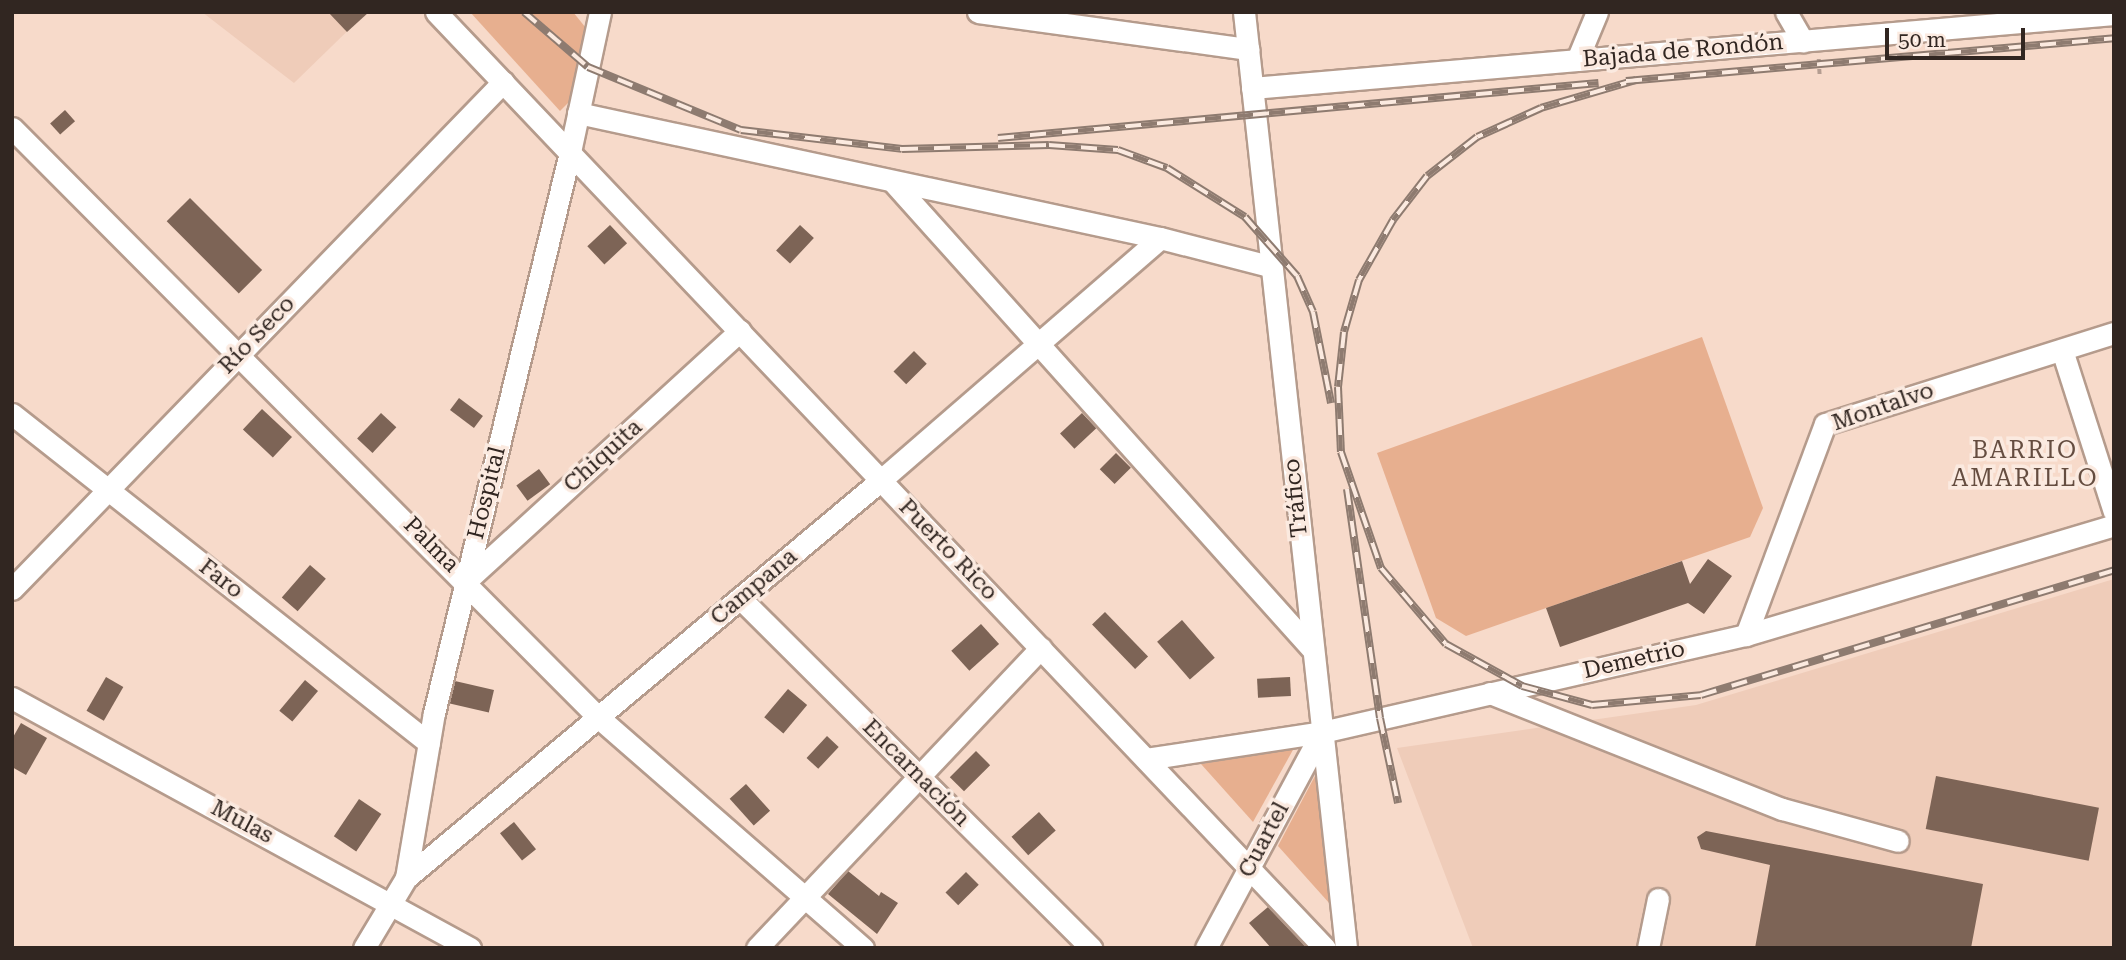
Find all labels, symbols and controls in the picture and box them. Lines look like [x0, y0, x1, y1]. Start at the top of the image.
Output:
scale bar [1888, 14, 2028, 58]
street label: Bajada de Rondón [1582, 28, 1784, 74]
text: 50 m [1898, 28, 1946, 52]
street label: Río Seco [213, 290, 301, 380]
street label: Montalvo [1829, 377, 1937, 437]
street label: Chiquita [558, 414, 648, 498]
district label: BARRIO AMARILLO [1953, 437, 2097, 493]
street label: Hospital [462, 444, 512, 542]
street label: Tráfico [1278, 457, 1314, 539]
street label: Puerto Rico [893, 493, 1003, 607]
street label: Palma [397, 511, 465, 579]
street label: Campana [705, 543, 803, 631]
street label: Faro [193, 553, 249, 605]
street label: Demetrio [1580, 635, 1688, 685]
street label: Encarnación [857, 714, 975, 832]
street label: Mulas [206, 794, 278, 850]
street label: Cuartel [1233, 798, 1295, 882]

